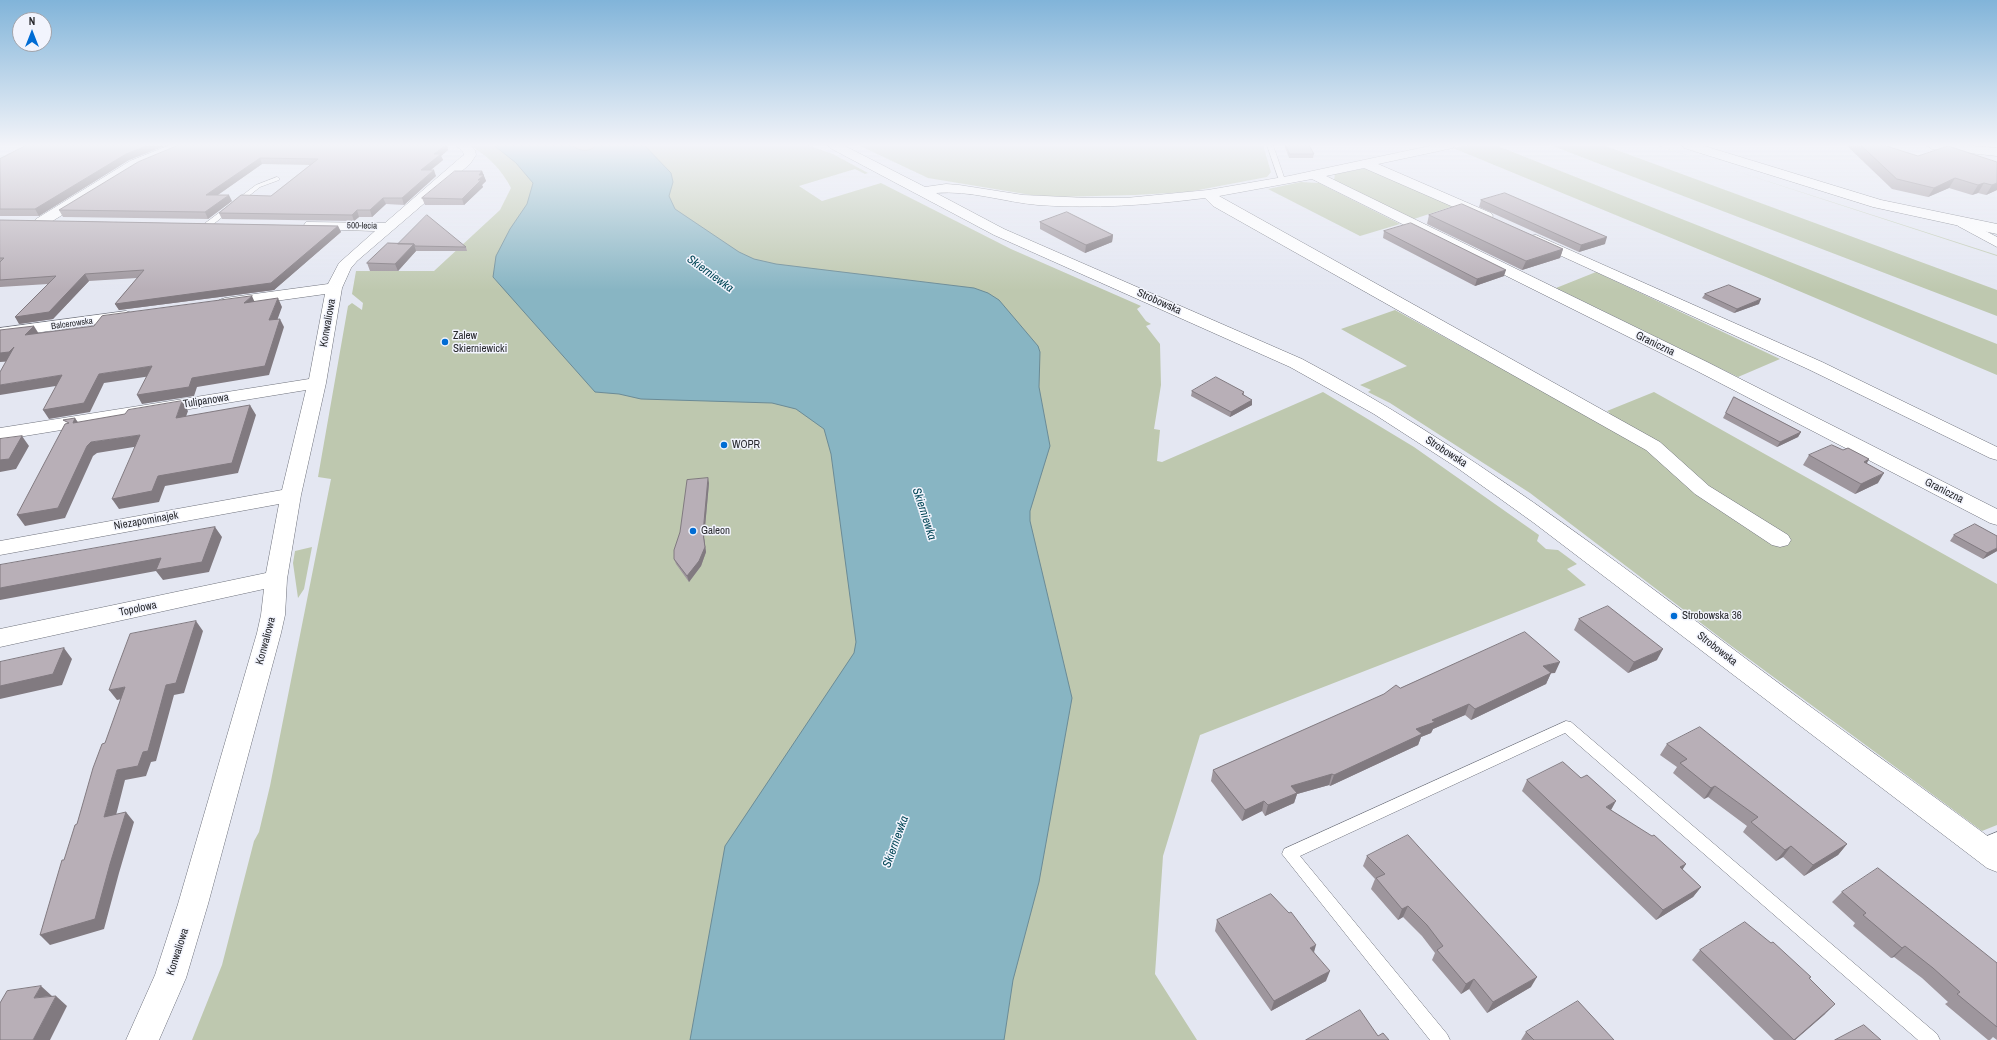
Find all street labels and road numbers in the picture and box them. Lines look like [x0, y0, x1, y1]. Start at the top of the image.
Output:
street label: 500-lecia [347, 220, 377, 232]
street label: Strobowska [1135, 286, 1183, 318]
street label: Konwaliowa [317, 298, 339, 348]
street label: Balcerowska [51, 316, 93, 332]
street label: Graniczna [1633, 329, 1677, 359]
street label: Tulipanowa [182, 391, 230, 411]
street label: Strobowska [1423, 434, 1469, 470]
street label: Graniczna [1922, 476, 1966, 506]
street label: Niezapominajek [113, 509, 179, 533]
street label: Topolowa [118, 599, 158, 619]
street label: Konwaliowa [253, 616, 279, 666]
street label: Strobowska [1694, 629, 1740, 669]
street label: Konwaliowa [164, 927, 192, 977]

